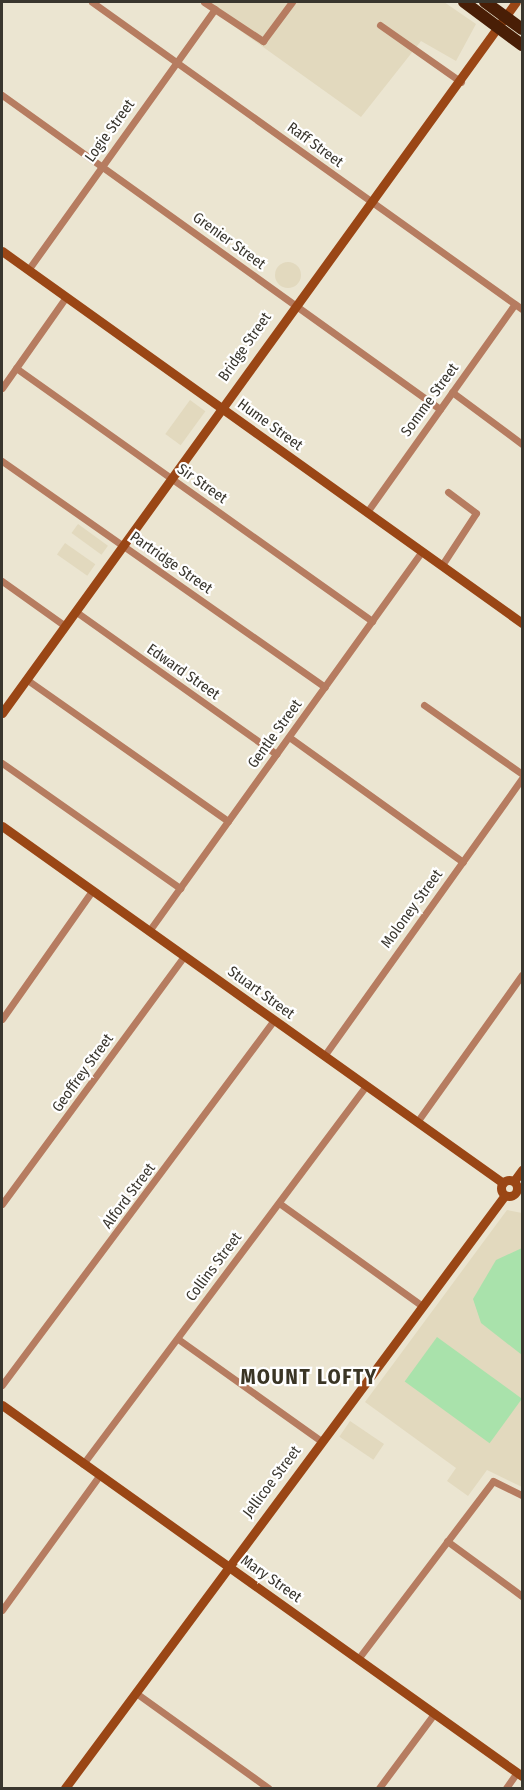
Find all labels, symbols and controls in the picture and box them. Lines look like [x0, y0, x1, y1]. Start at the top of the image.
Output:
street label: Logie Street [81, 96, 139, 166]
street label: Raff Street [283, 119, 347, 171]
street label: Grenier Street [189, 209, 269, 273]
street label: Bridge Street [215, 309, 275, 385]
street label: Somme Street [397, 360, 463, 440]
street label: Hume Street [234, 395, 306, 455]
street label: Sir Street [174, 460, 230, 508]
street label: Partridge Street [126, 528, 216, 598]
street label: Edward Street [143, 640, 223, 704]
street label: Gentle Street [244, 696, 306, 772]
street label: Moloney Street [377, 866, 447, 952]
street label: Stuart Street [224, 963, 298, 1023]
street label: Geoffrey Street [49, 1030, 117, 1116]
street label: Alford Street [99, 1160, 159, 1232]
street label: Collins Street [182, 1229, 246, 1305]
district label: MOUNT LOFTY [240, 1364, 378, 1390]
street label: Jellicoe Street [239, 1443, 305, 1521]
street label: Mary Street [237, 1551, 305, 1607]

